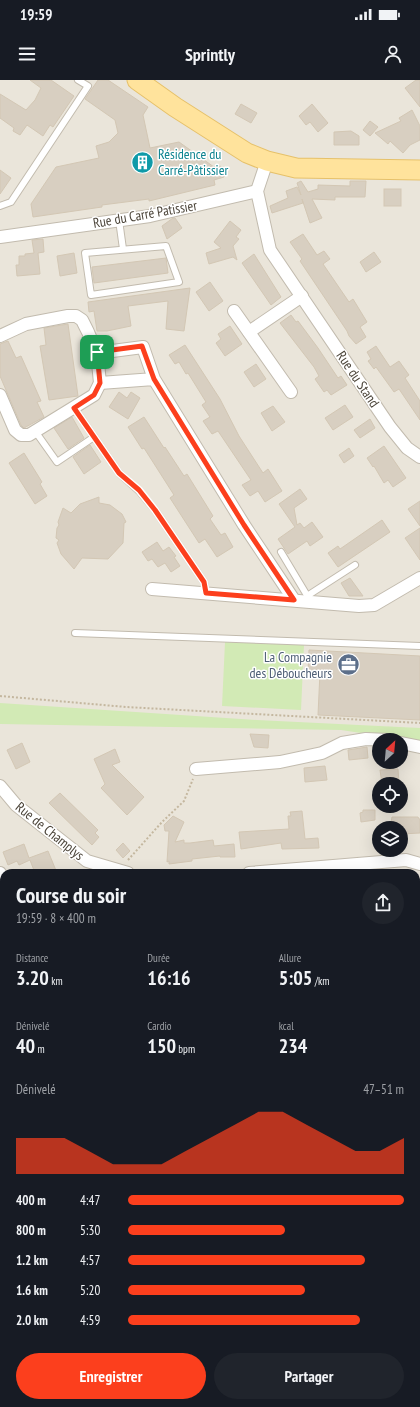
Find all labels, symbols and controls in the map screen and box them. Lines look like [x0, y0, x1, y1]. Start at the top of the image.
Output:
text: 19:59 [20, 5, 52, 24]
icon: menu [16, 43, 38, 65]
text: Sprintly [185, 43, 235, 66]
icon: person [382, 43, 404, 65]
place label: Résidence du Carré-Pâtissier [158, 145, 228, 179]
building icon: Résidence du Carré-Pâtissier [130, 149, 156, 175]
street label: Rue du Carré Patissier [92, 196, 199, 232]
pin [80, 335, 114, 369]
icon: arrive [86, 341, 108, 363]
street label: Rue du Stand [333, 347, 383, 411]
place label: La Compagnie des Déboucheurs [250, 648, 332, 682]
office icon: La Compagnie des Déboucheurs [335, 652, 361, 678]
north arrow [372, 733, 408, 769]
map controls [372, 733, 408, 857]
button: locate [372, 777, 408, 813]
street label: Rue de Champlys [12, 798, 88, 864]
button: layers [372, 821, 408, 857]
text: Course du soir [16, 881, 126, 909]
button: share [362, 882, 404, 924]
text: 19:59 · 8 × 400 m [16, 910, 96, 927]
text: Distance [16, 951, 48, 965]
text: Durée [147, 951, 170, 965]
text: Allure [279, 951, 301, 965]
text: 3.20 [16, 965, 49, 991]
text: 16:16 [147, 965, 191, 991]
text: 5:05 [279, 965, 312, 991]
text: km [49, 974, 63, 988]
text: /km [312, 974, 329, 988]
text: Dénivelé [16, 1019, 49, 1033]
text: Cardio [147, 1019, 172, 1033]
text: kcal [279, 1019, 294, 1033]
text: 40 [16, 1033, 35, 1059]
text: 150 [147, 1033, 176, 1059]
text: 234 [279, 1033, 307, 1059]
text: m [35, 1042, 45, 1056]
text: bpm [176, 1042, 195, 1056]
text: Dénivelé [16, 1081, 56, 1098]
text: 47–51 m [363, 1081, 404, 1098]
text: 400 m [16, 1192, 46, 1209]
text: 4:47 [80, 1192, 100, 1209]
text: 800 m [16, 1222, 46, 1239]
text: 5:30 [80, 1222, 100, 1239]
text: 1.2 km [16, 1252, 48, 1269]
text: 4:57 [80, 1252, 100, 1269]
text: 1.6 km [16, 1282, 48, 1299]
text: 5:20 [80, 1282, 100, 1299]
text: 2.0 km [16, 1312, 48, 1329]
text: 4:59 [80, 1312, 100, 1329]
button: Enregistrer [16, 1353, 206, 1399]
button: Partager [214, 1353, 404, 1399]

